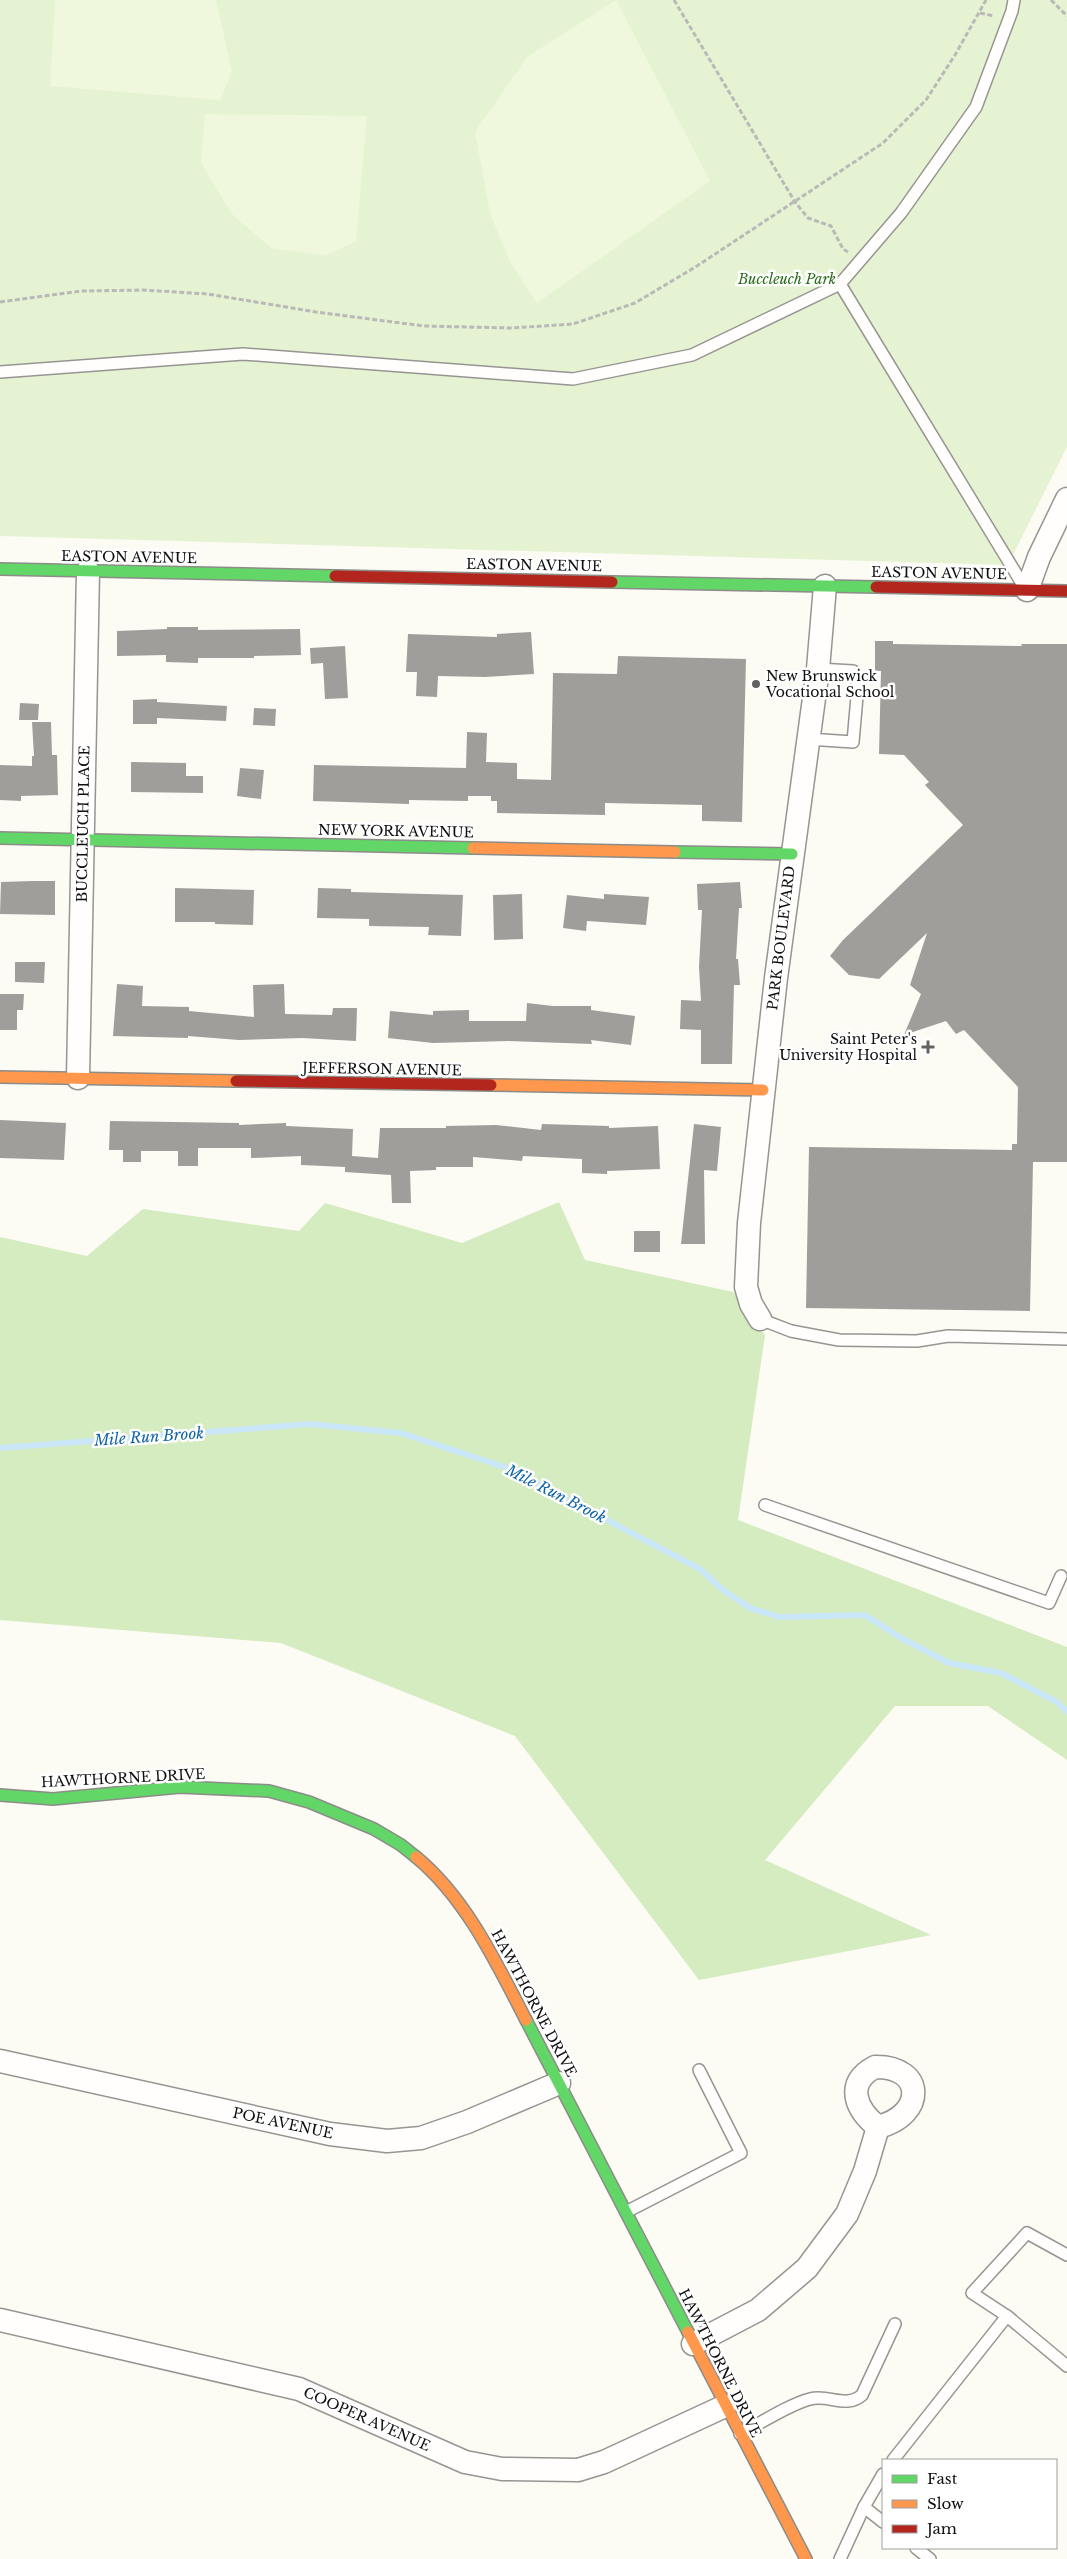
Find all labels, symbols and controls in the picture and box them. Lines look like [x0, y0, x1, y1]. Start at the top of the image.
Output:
park label: Buccleuch Park [737, 270, 836, 288]
street label: EASTON AVENUE [61, 547, 197, 567]
street label: EASTON AVENUE [466, 555, 602, 575]
street label: EASTON AVENUE [871, 563, 1007, 583]
place label: New Brunswick Vocational School [765, 667, 895, 701]
marker: New Brunswick Vocational School [750, 678, 762, 690]
street label: BUCCLEUCH PLACE [73, 745, 93, 903]
street label: NEW YORK AVENUE [318, 821, 474, 841]
street label: PARK BOULEVARD [763, 865, 799, 1011]
place label: Saint Peter's University Hospital [779, 1030, 917, 1064]
marker: Saint Peter's University Hospital [921, 1040, 935, 1054]
street label: JEFFERSON AVENUE [300, 1059, 462, 1079]
water label: Mile Run Brook [92, 1423, 204, 1450]
water label: Mile Run Brook [502, 1460, 610, 1527]
street label: HAWTHORNE DRIVE [40, 1765, 206, 1791]
street label: HAWTHORNE DRIVE [487, 1926, 581, 2080]
street label: POE AVENUE [231, 2104, 335, 2142]
street label: HAWTHORNE DRIVE [675, 2286, 765, 2440]
street label: COOPER AVENUE [301, 2383, 433, 2455]
legend [882, 2459, 1057, 2549]
text: Fast [927, 2469, 958, 2488]
text: Slow [927, 2494, 964, 2513]
text: Jam [925, 2519, 957, 2538]

